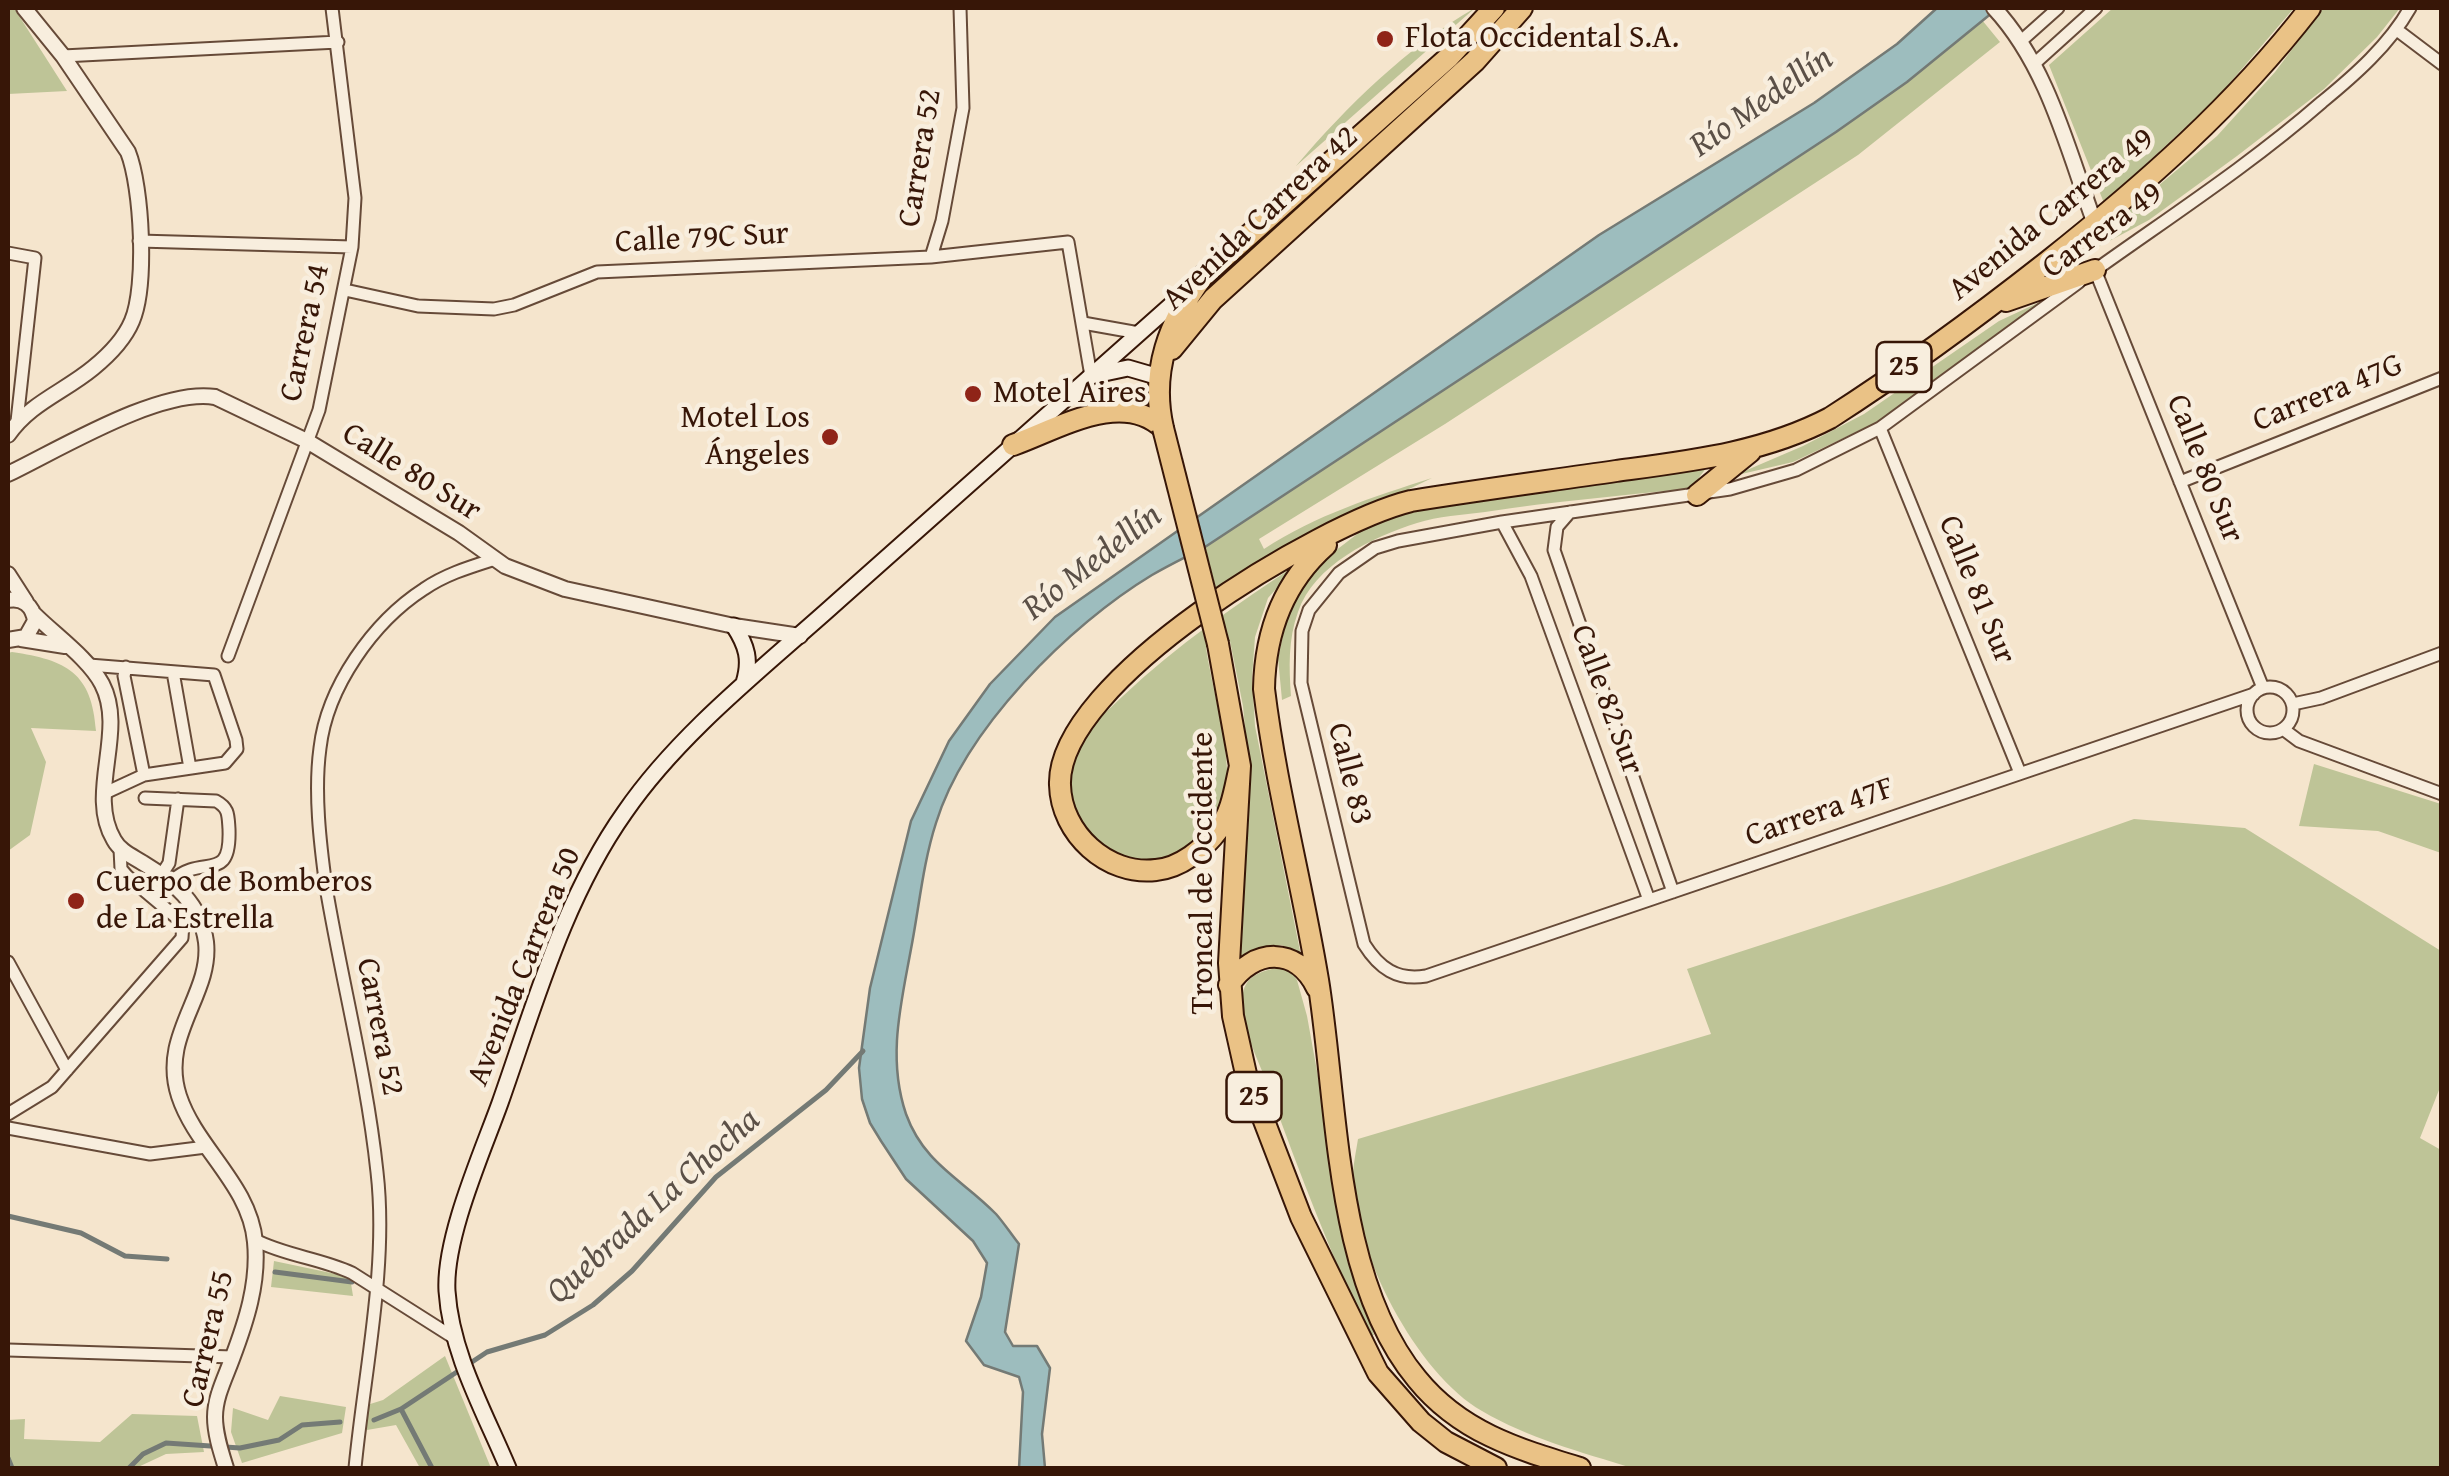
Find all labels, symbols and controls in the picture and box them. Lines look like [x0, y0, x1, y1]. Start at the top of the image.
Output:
place label: Flota Occidental S.A. [1405, 20, 1679, 58]
marker: Flota Occidental S.A. [1374, 28, 1396, 50]
water label: Río Medellín [1682, 38, 1842, 168]
street label: Carrera 52 [891, 86, 951, 230]
street label: Avenida Carrera 42 [1155, 119, 1367, 319]
street label: Avenida Carrera 49 [1941, 120, 2163, 310]
street label: Carrera 49 [2035, 175, 2171, 287]
street label: Calle 79C Sur [614, 215, 790, 263]
street label: Carrera 54 [273, 261, 339, 405]
road number: 25 [1876, 342, 1932, 392]
street label: Carrera 47G [2247, 347, 2409, 441]
place label: Motel Aires [993, 375, 1147, 413]
marker: Motel Aires [962, 383, 984, 405]
street label: Calle 80 Sur [2157, 389, 2251, 549]
place label: Motel Los Ángeles [680, 400, 810, 475]
street label: Calle 80 Sur [334, 415, 488, 531]
marker: Motel Los Ángeles [819, 426, 841, 448]
water label: Río Medellín [1015, 496, 1171, 630]
street label: Calle 81 Sur [1929, 510, 2023, 670]
street label: Calle 82 Sur [1561, 620, 1651, 780]
street label: Calle 83 [1318, 719, 1380, 829]
street label: Troncal de Occidente [1185, 732, 1223, 1014]
street label: Carrera 47F [1741, 770, 1899, 856]
street label: Avenida Carrera 50 [460, 842, 590, 1092]
place label: Cuerpo de Bomberos de La Estrella [96, 864, 373, 939]
marker: Cuerpo de Bomberos de La Estrella [65, 890, 87, 912]
street label: Carrera 52 [347, 955, 411, 1099]
road number: 25 [1226, 1072, 1282, 1122]
water label: Quebrada La Chocha [538, 1100, 770, 1314]
street label: Carrera 55 [175, 1267, 243, 1411]

